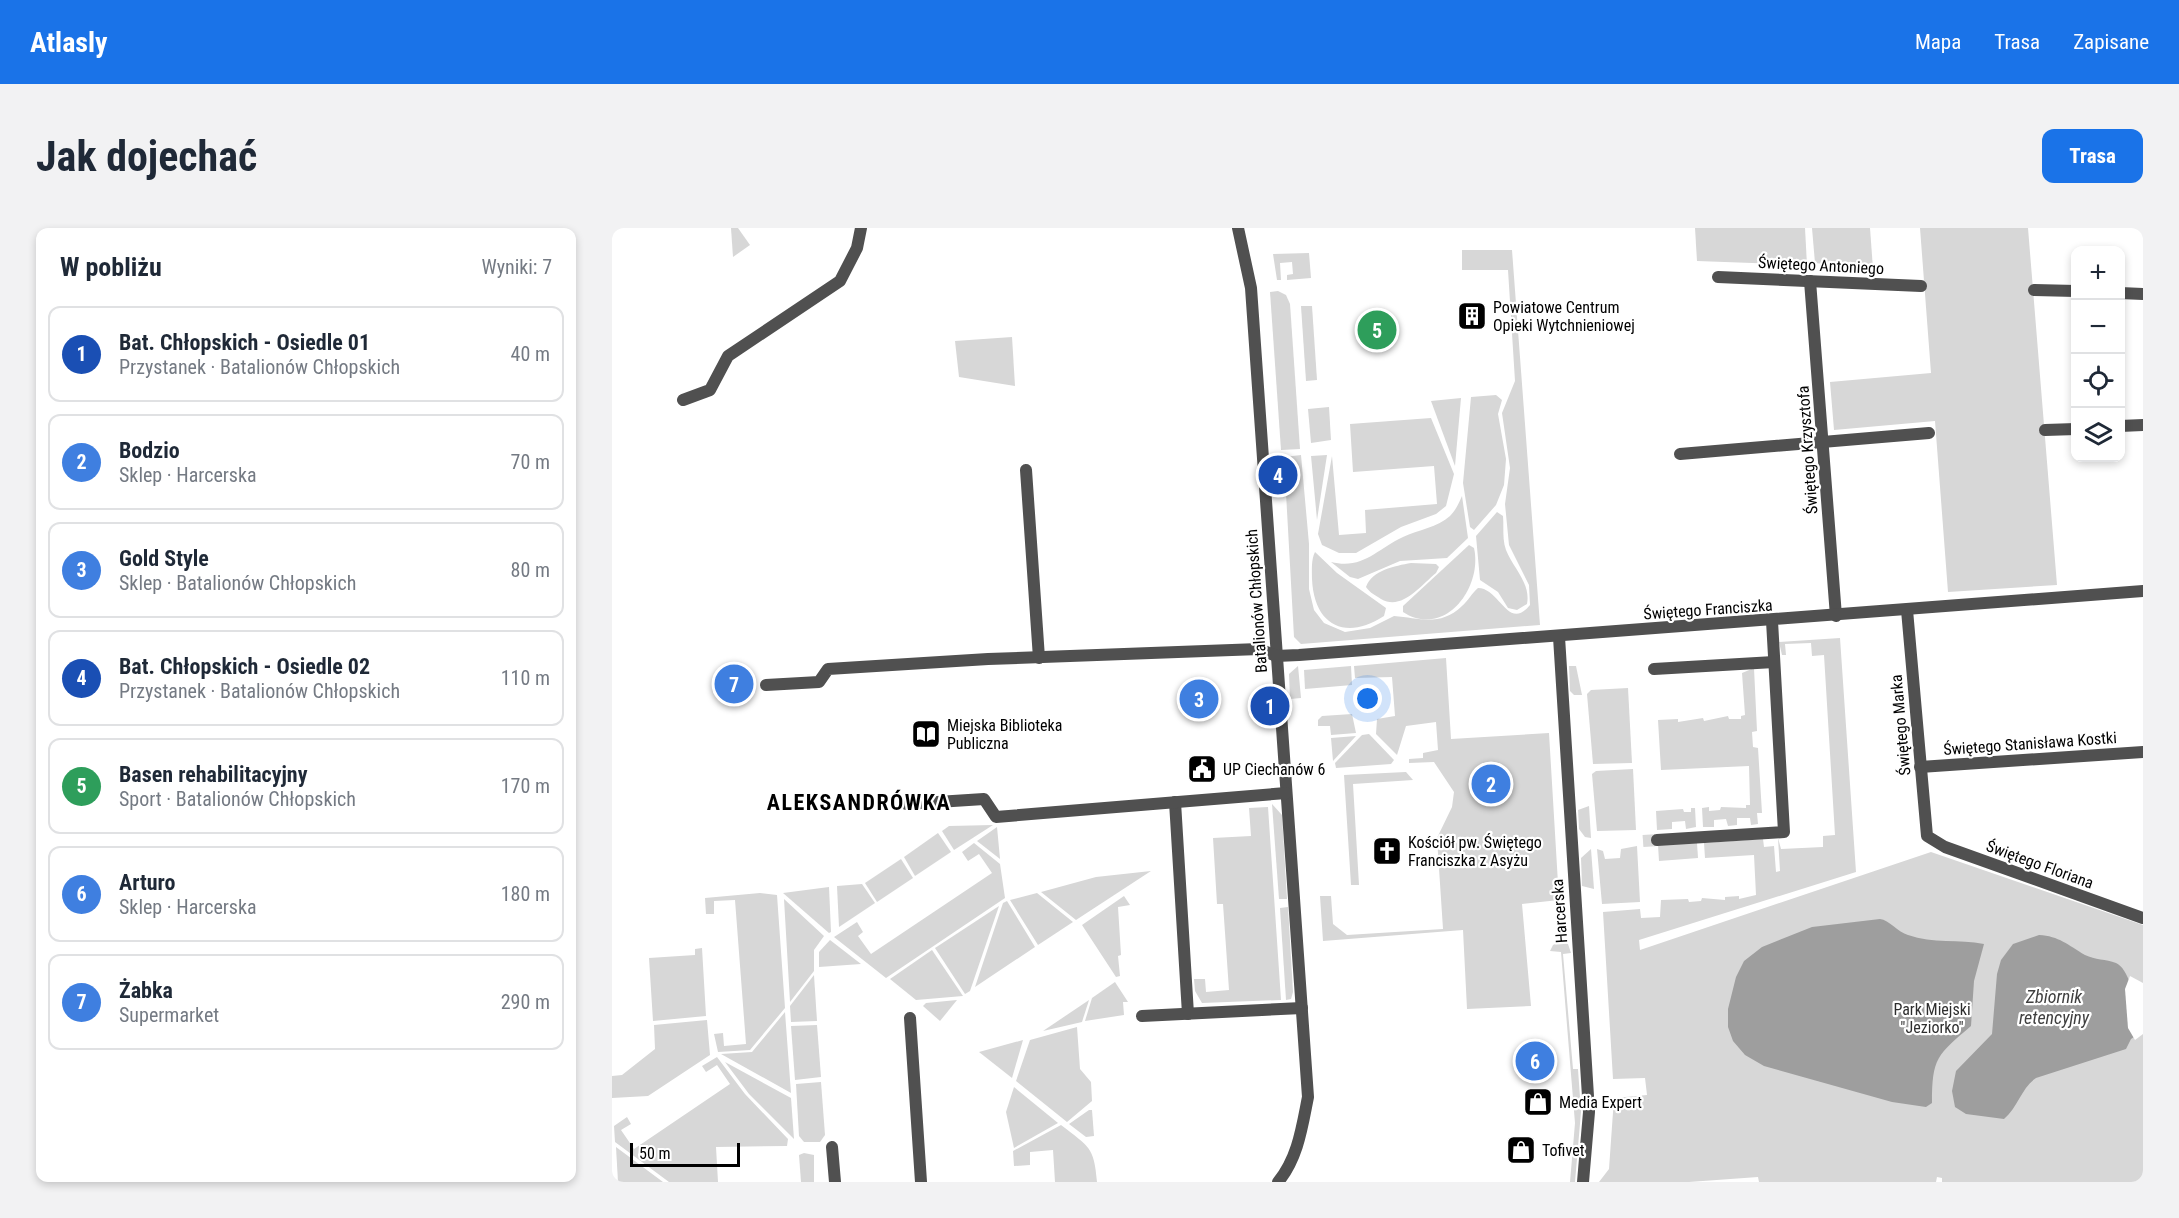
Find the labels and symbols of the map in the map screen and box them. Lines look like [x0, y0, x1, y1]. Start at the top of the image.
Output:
street label: Świętego Antoniego [1758, 253, 1884, 278]
place label: Powiatowe Centrum Opieki Wytchnieniowej [1493, 298, 1635, 335]
building icon: Powiatowe Centrum Opieki Wytchnieniowej [1456, 300, 1488, 332]
pin: 5 [1358, 308, 1396, 352]
street label: Świętego Krzysztofa [1794, 385, 1821, 515]
pin: 4 [1258, 452, 1298, 498]
street label: Batalionów Chłopskich [1242, 528, 1271, 673]
street label: Świętego Franciszka [1643, 596, 1773, 623]
pin: 7 [714, 662, 754, 706]
street label: Świętego Marka [1887, 674, 1914, 776]
pin: 3 [1180, 676, 1218, 722]
pin: 1 [1250, 684, 1290, 728]
your location [1353, 684, 1382, 713]
place label: Miejska Biblioteka Publiczna [947, 716, 1062, 753]
library icon: Miejska Biblioteka Publiczna [910, 718, 942, 750]
street label: Świętego Stanisława Kostki [1943, 728, 2117, 759]
public building icon: UP Ciechanów 6 [1186, 753, 1218, 785]
place label: UP Ciechanów 6 [1223, 760, 1325, 779]
pin: 2 [1472, 762, 1510, 806]
district label: ALEKSANDRÓWKA [767, 789, 951, 815]
place label: Kościół pw. Świętego Franciszka z Asyżu [1408, 833, 1542, 870]
church icon: Kościół pw. Świętego Franciszka z Asyżu [1371, 835, 1403, 867]
street label: Świętego Floriana [1984, 836, 2096, 893]
street label: Harcerska [1548, 878, 1571, 944]
water label: Zbiornik retencyjny [2019, 986, 2090, 1028]
park label: Park Miejski "Jeziorko" [1893, 1000, 1971, 1037]
pin: 6 [1516, 1038, 1554, 1084]
shop icon: Media Expert [1522, 1086, 1554, 1118]
place label: Media Expert [1559, 1093, 1642, 1112]
shop icon: Tofivet [1505, 1134, 1537, 1166]
scale bar [630, 1140, 740, 1168]
place label: Tofivet [1542, 1141, 1585, 1160]

